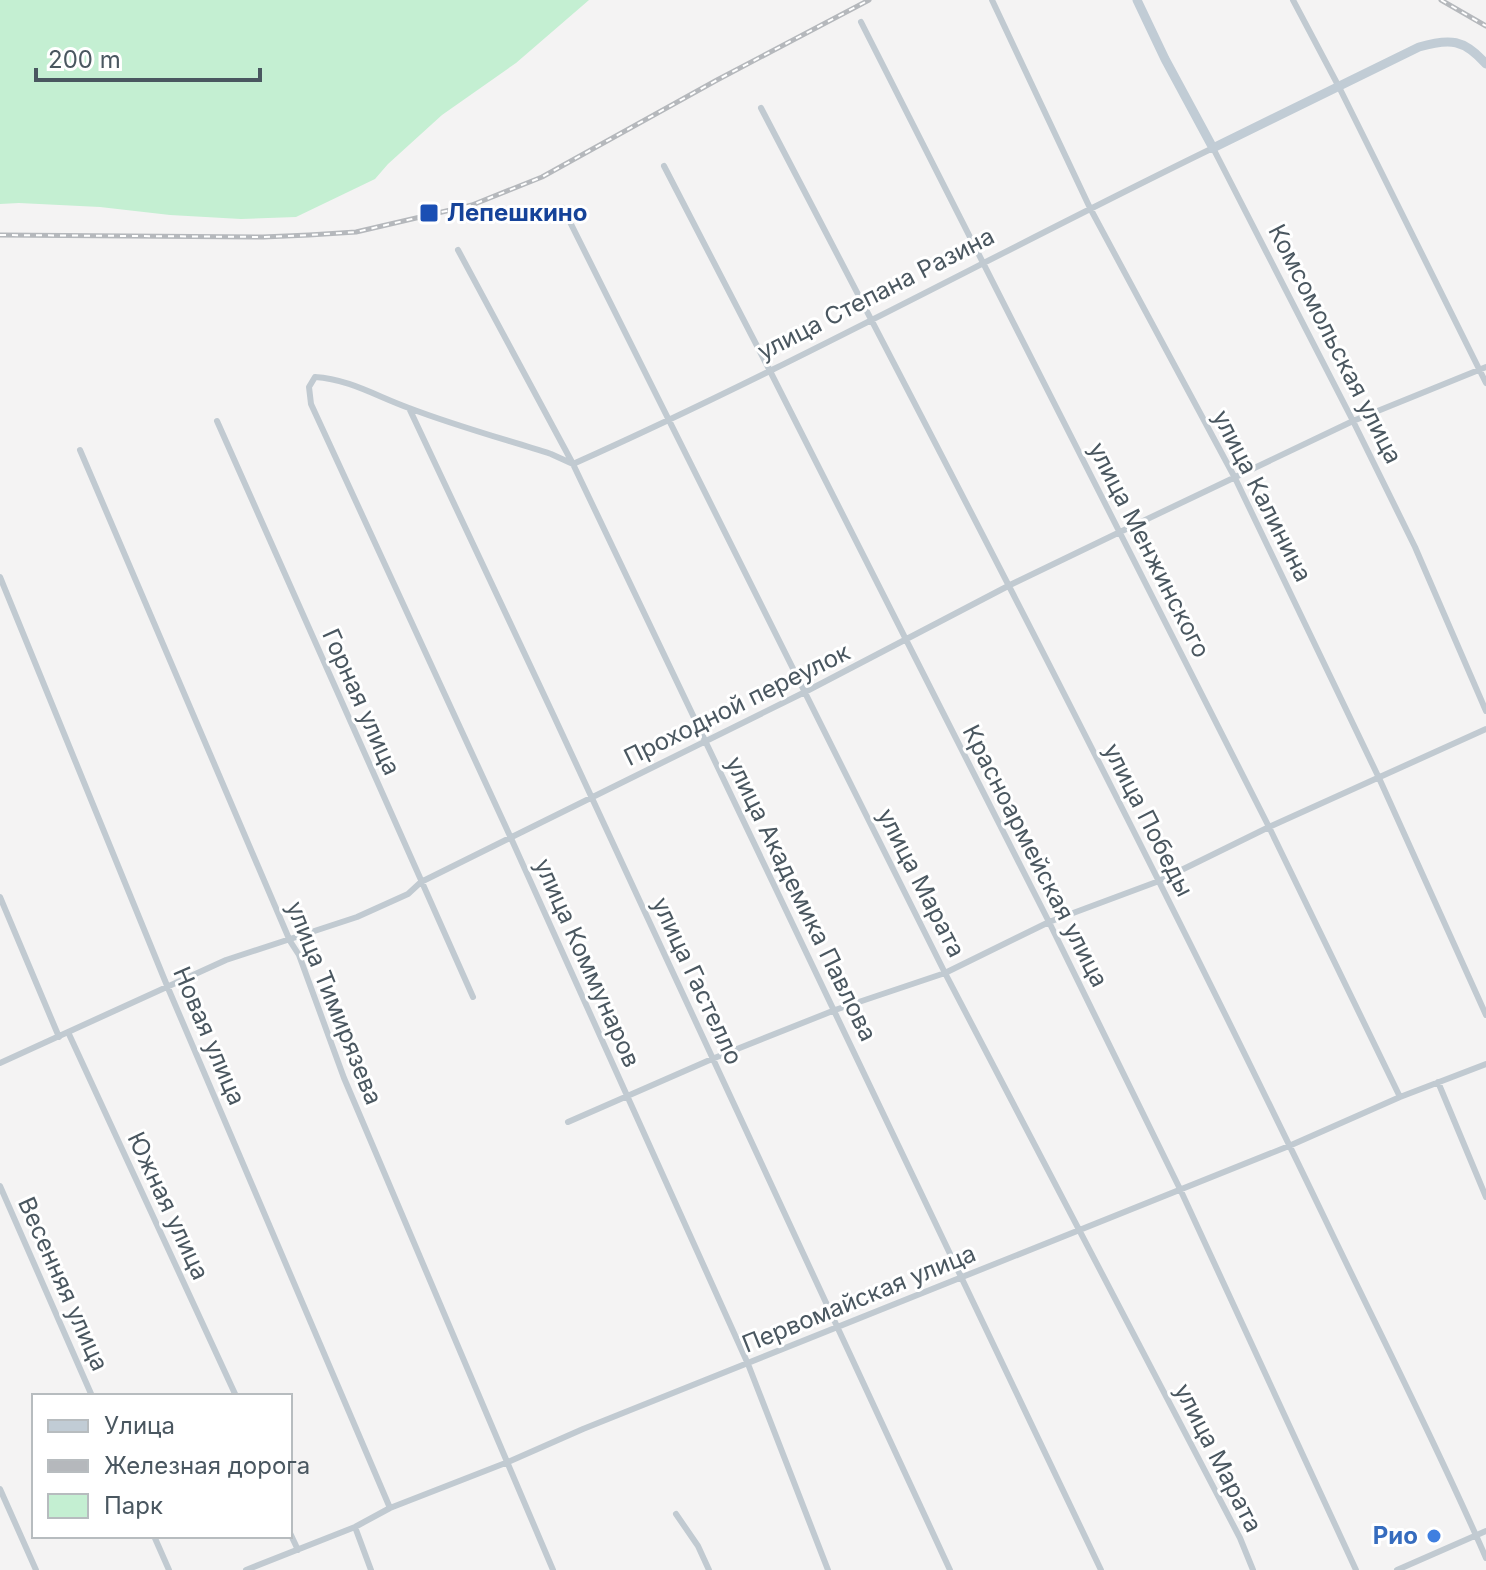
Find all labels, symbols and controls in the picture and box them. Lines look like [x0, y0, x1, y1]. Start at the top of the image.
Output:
scale bar [36, 32, 260, 82]
text: 200 m [48, 45, 121, 74]
place label: Лепешкино [447, 198, 588, 227]
marker: Лепешкино [418, 202, 440, 224]
street label: Комсомольская улица [1262, 219, 1408, 468]
street label: улица Степана Разина [753, 221, 999, 366]
street label: улица Калинина [1207, 405, 1318, 586]
street label: улица Менжинского [1083, 437, 1216, 662]
street label: Горная улица [316, 624, 407, 779]
street label: Проходной переулок [619, 637, 855, 772]
street label: Красноармейская улица [957, 720, 1114, 992]
street label: улица Победы [1097, 738, 1200, 901]
street label: улица Академика Павлова [720, 752, 883, 1046]
street label: улица Марата [871, 803, 971, 962]
street label: улица Коммунаров [528, 854, 647, 1072]
street label: улица Гастелло [646, 893, 749, 1069]
street label: улица Тимирязева [280, 897, 389, 1109]
street label: Новая улица [167, 962, 252, 1109]
street label: Южная улица [122, 1127, 215, 1284]
street label: Весенняя улица [12, 1192, 115, 1375]
street label: Первомайская улица [738, 1238, 980, 1359]
street label: улица Марата [1168, 1378, 1268, 1537]
legend [32, 1394, 292, 1538]
text: Улица [104, 1411, 175, 1440]
text: Железная дорога [104, 1451, 310, 1480]
text: Парк [104, 1491, 163, 1520]
place label: Рио [1373, 1521, 1418, 1550]
marker: Рио [1425, 1527, 1443, 1545]

